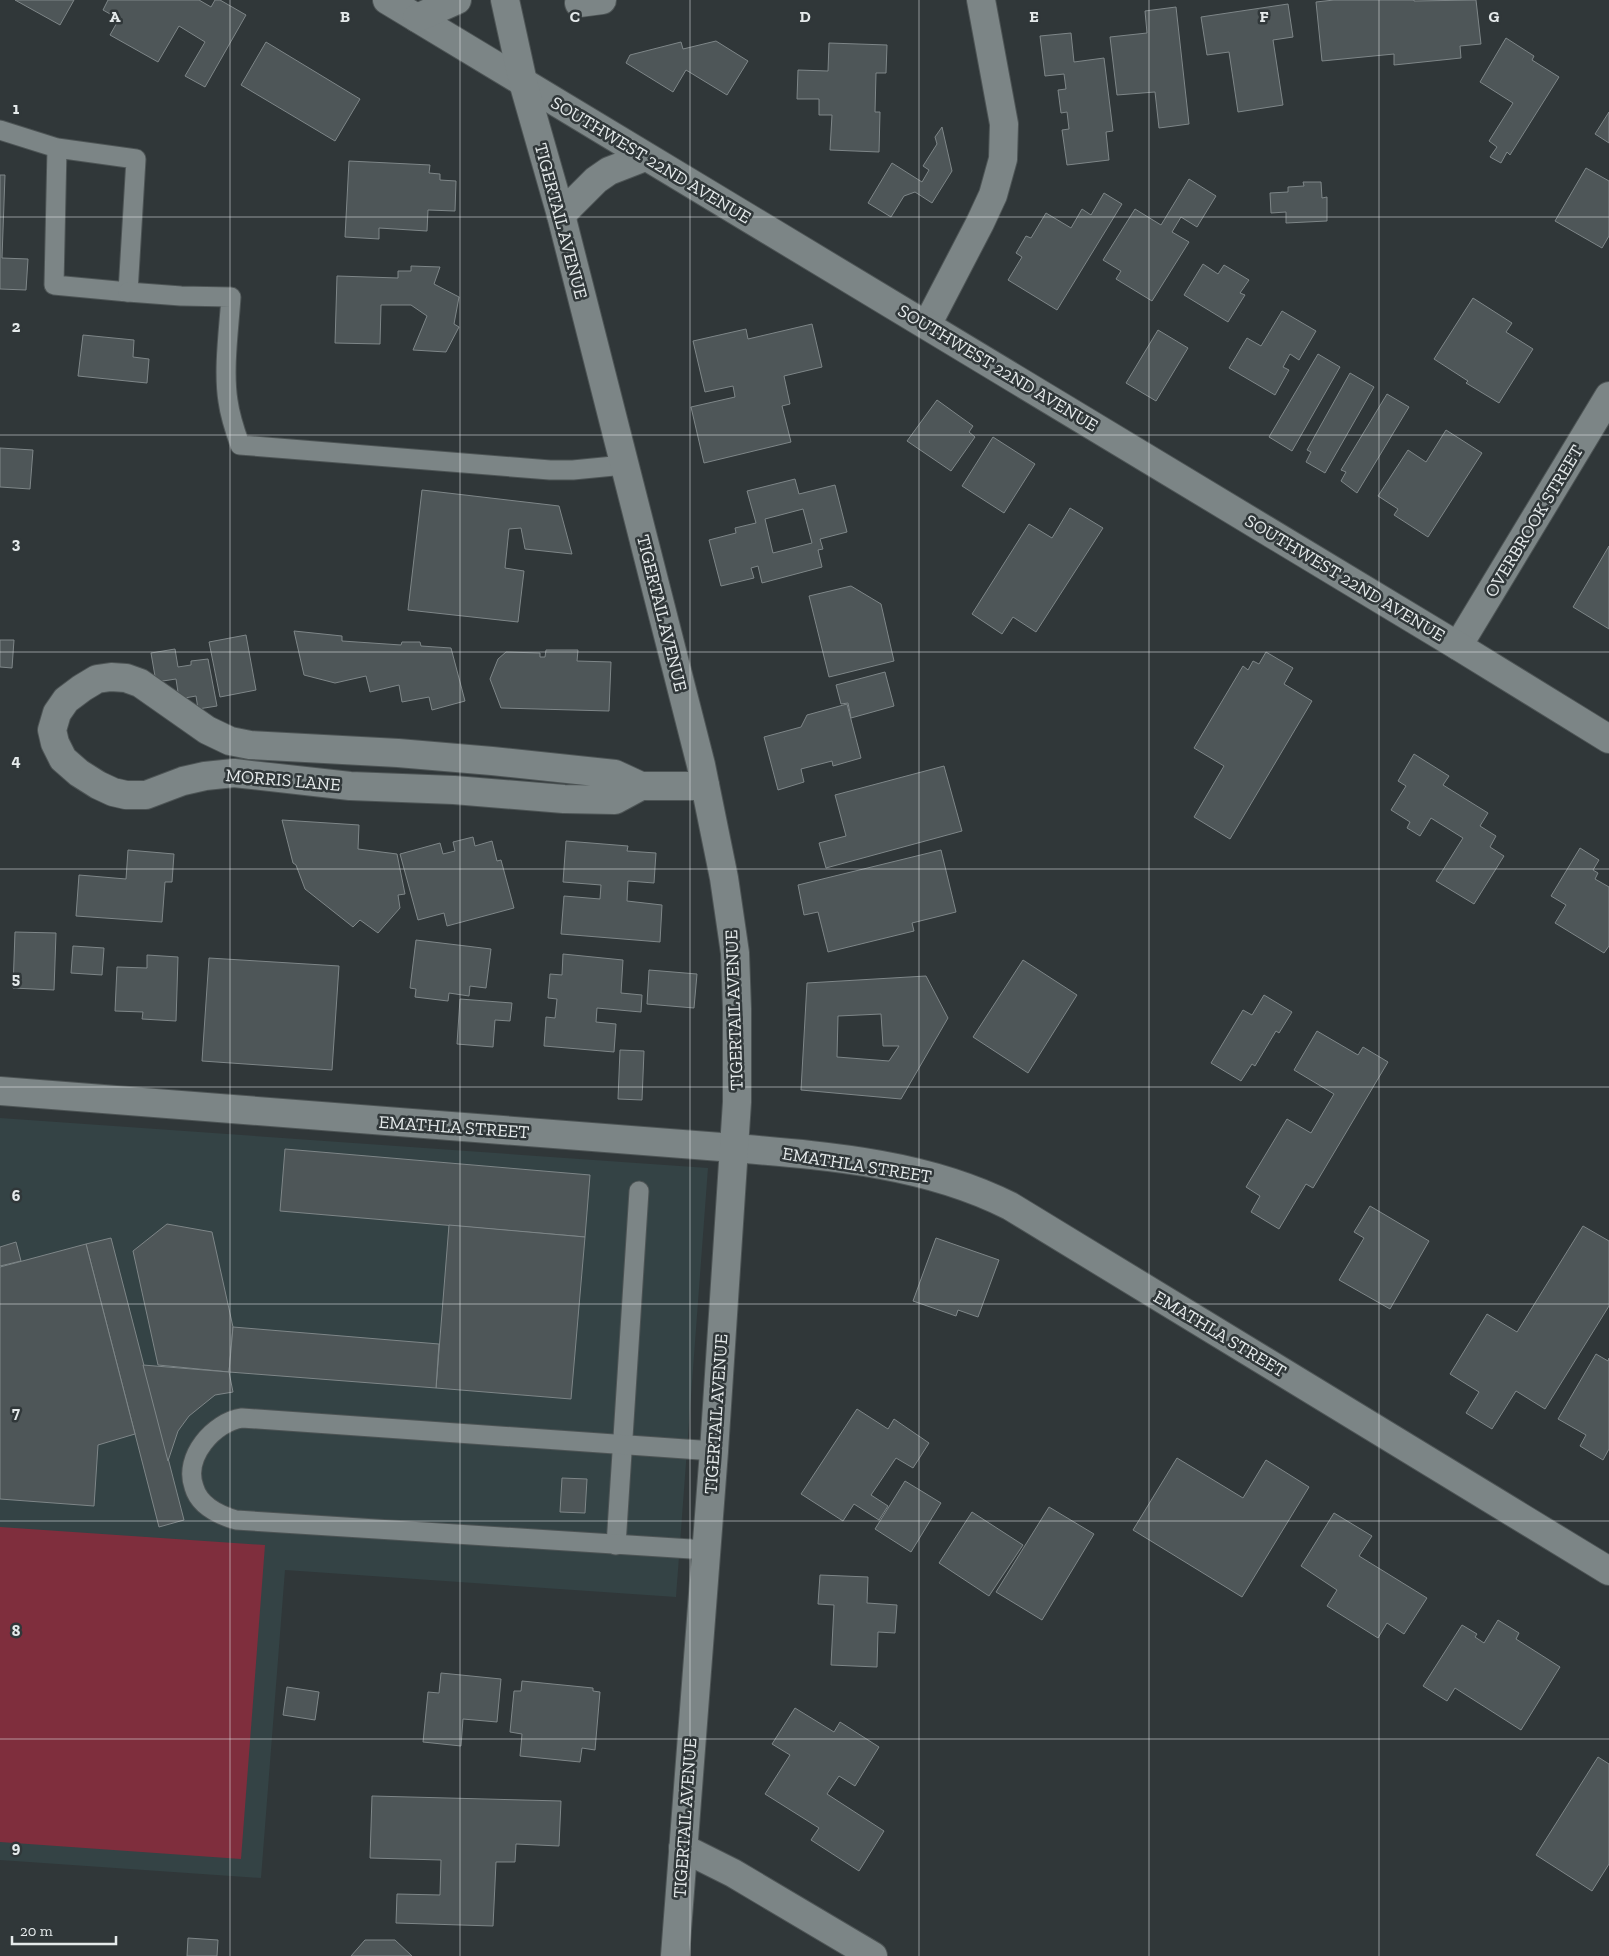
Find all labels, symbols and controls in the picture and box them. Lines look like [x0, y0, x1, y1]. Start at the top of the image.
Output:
text: A [110, 7, 121, 26]
text: B [340, 7, 350, 26]
text: C [570, 7, 580, 26]
text: D [799, 7, 811, 26]
text: E [1029, 7, 1039, 26]
text: F [1259, 7, 1269, 26]
text: G [1489, 7, 1500, 26]
street label: SOUTHWEST 22ND AVENUE [547, 91, 755, 229]
text: 1 [13, 99, 20, 118]
street label: TIGERTAIL AVENUE [530, 141, 592, 301]
street label: SOUTHWEST 22ND AVENUE [894, 299, 1102, 437]
text: 2 [12, 317, 21, 336]
street label: OVERBROOK STREET [1480, 441, 1588, 601]
street label: SOUTHWEST 22ND AVENUE [1241, 509, 1449, 647]
street label: TIGERTAIL AVENUE [632, 532, 692, 694]
text: 3 [12, 534, 21, 553]
text: 4 [11, 751, 21, 770]
street label: MORRIS LANE [224, 764, 342, 796]
street label: TIGERTAIL AVENUE [720, 929, 748, 1091]
text: 5 [12, 969, 20, 988]
street label: EMATHLA STREET [378, 1111, 530, 1143]
street label: EMATHLA STREET [781, 1142, 933, 1188]
text: 6 [12, 1186, 21, 1205]
street label: EMATHLA STREET [1150, 1286, 1290, 1382]
street label: TIGERTAIL AVENUE [699, 1333, 733, 1495]
text: 7 [12, 1403, 20, 1422]
text: 8 [12, 1621, 21, 1640]
street label: TIGERTAIL AVENUE [668, 1737, 702, 1899]
text: 9 [12, 1838, 21, 1857]
scale bar [12, 1914, 116, 1946]
text: 20 m [20, 1922, 53, 1940]

